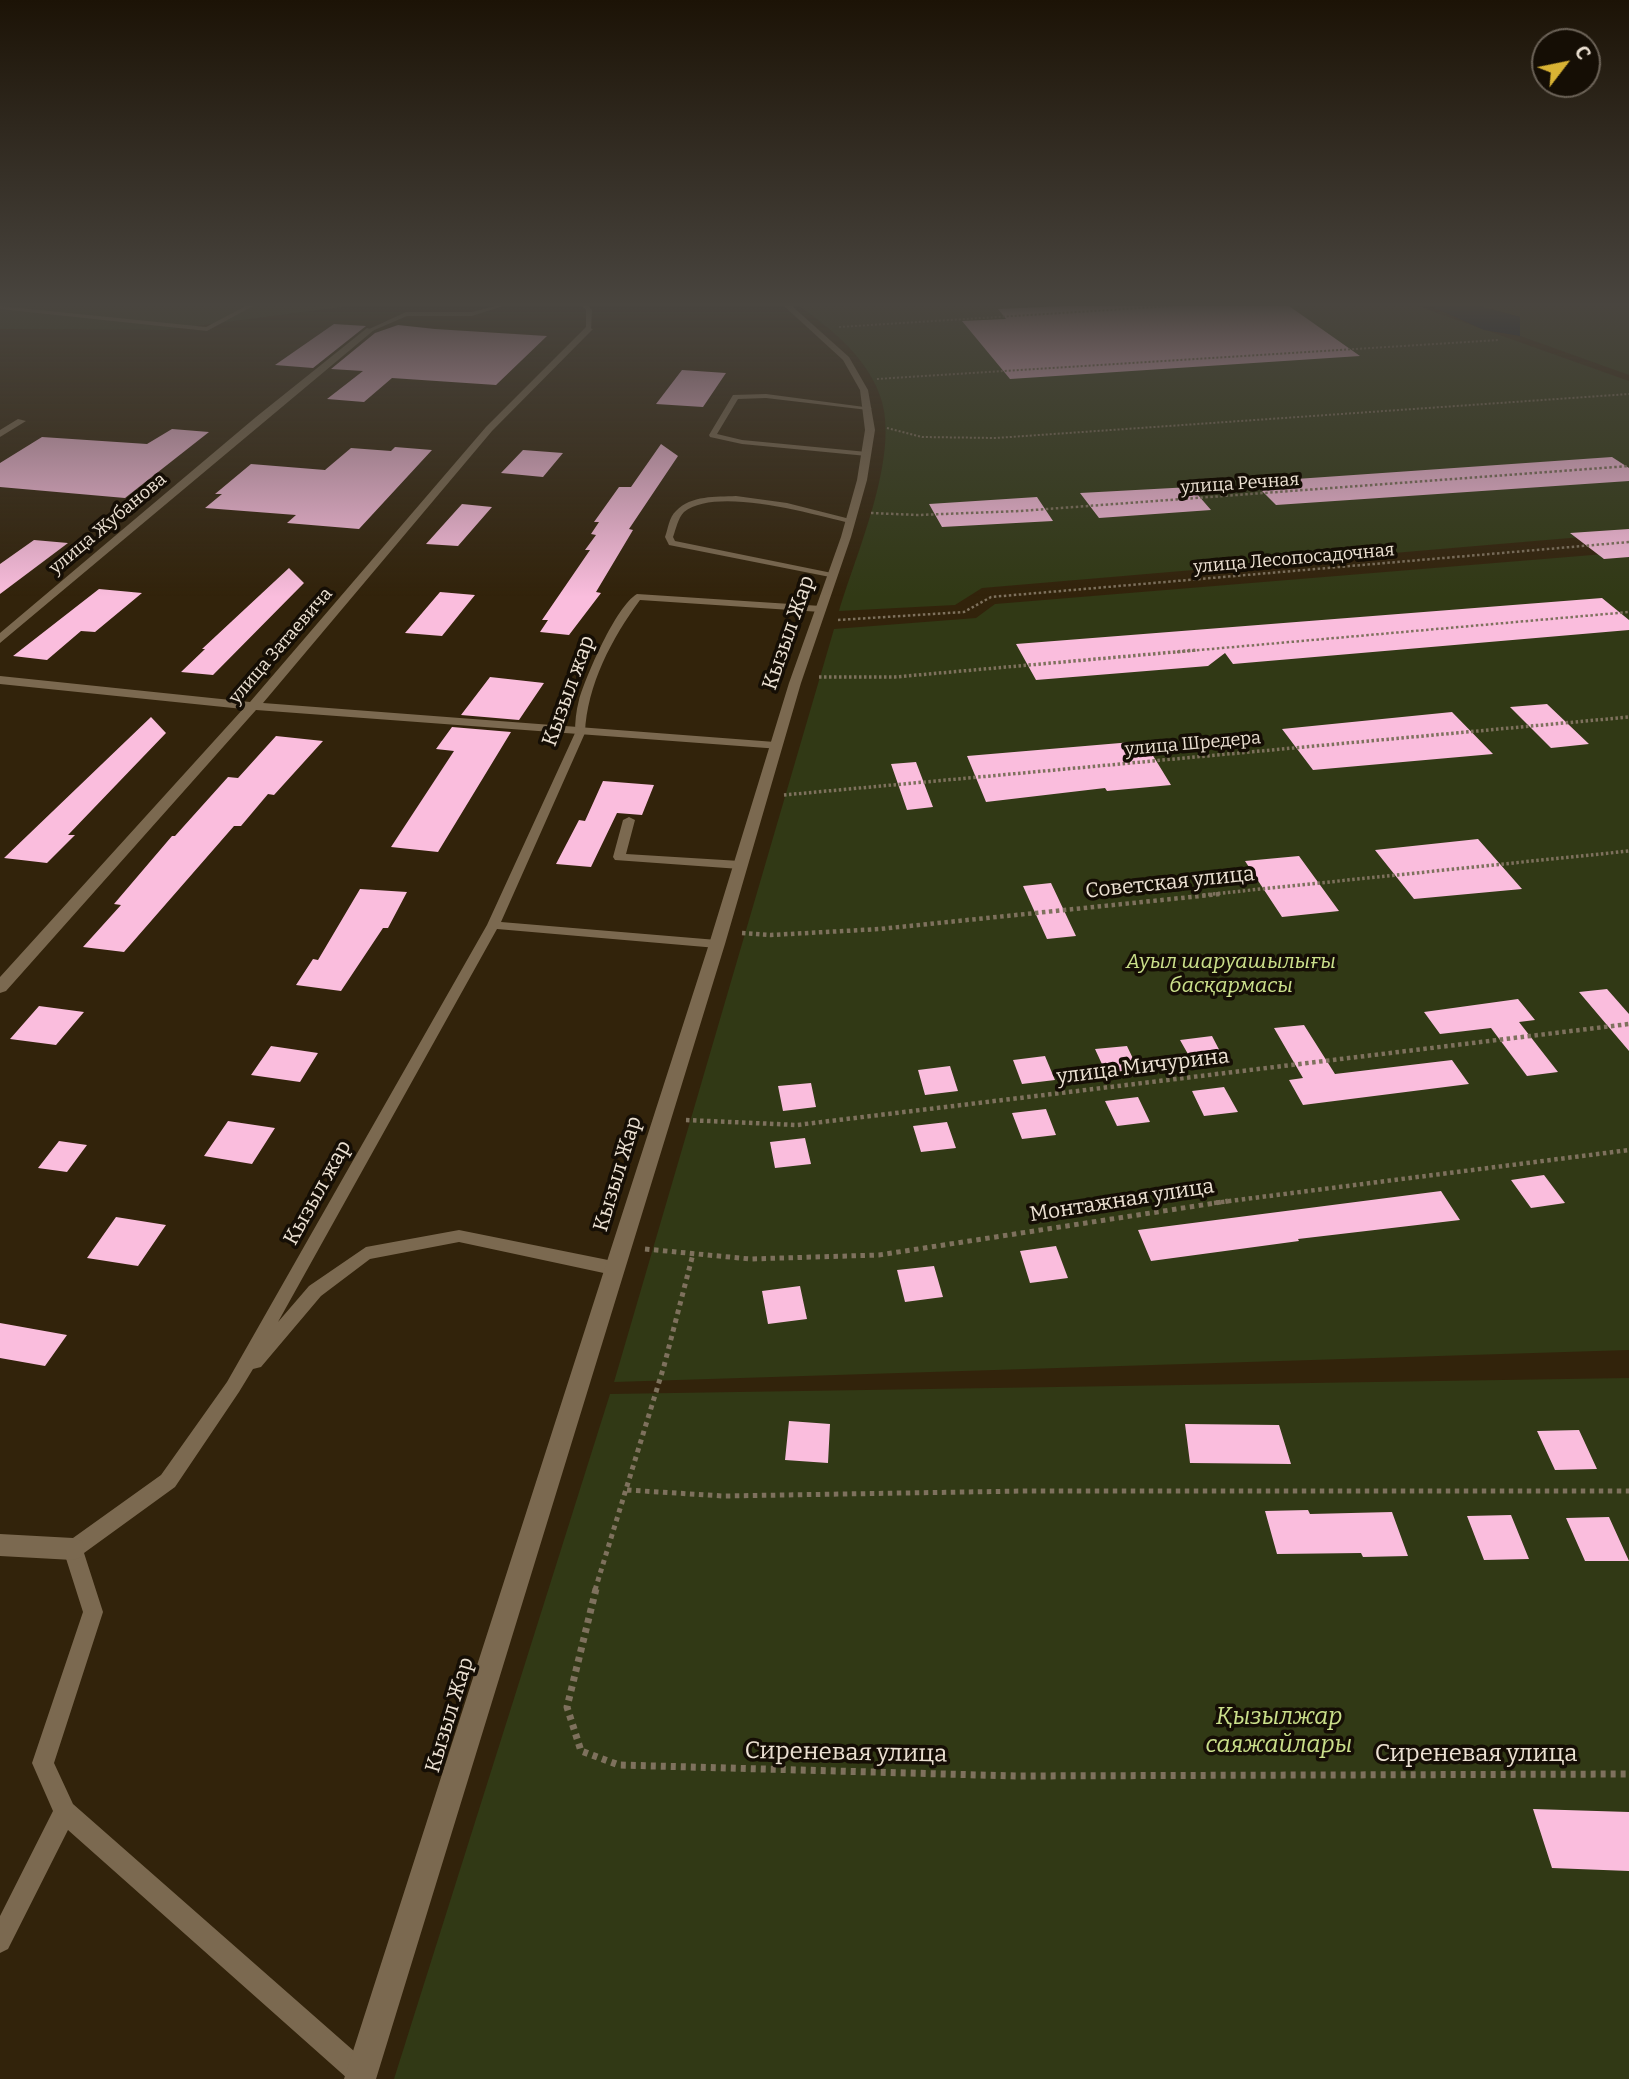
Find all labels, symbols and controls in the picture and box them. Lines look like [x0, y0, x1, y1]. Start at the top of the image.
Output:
north arrow [1531, 28, 1601, 98]
text: С [1570, 41, 1595, 64]
street label: улица Жубанова [45, 469, 171, 579]
street label: улица Речная [1180, 469, 1300, 499]
street label: улица Лесопосадочная [1193, 539, 1395, 579]
street label: Кызыл Жар [758, 573, 820, 693]
street label: улица Затаевича [225, 584, 337, 708]
street label: Кызыл жар [537, 632, 601, 750]
street label: улица Шредера [1124, 727, 1262, 761]
street label: Советская улица [1084, 862, 1256, 904]
park label: Ауыл шаруашылығы басқармасы [1126, 949, 1336, 999]
street label: улица Мичурина [1055, 1044, 1231, 1090]
street label: Кызыл Жар [589, 1113, 647, 1235]
street label: Кызыл жар [279, 1136, 357, 1250]
street label: Монтажная улица [1028, 1174, 1216, 1228]
street label: Кызыл Жар [421, 1654, 479, 1776]
park label: Қызылжар саяжайлары [1205, 1703, 1353, 1759]
street label: Сиреневая улица [744, 1737, 948, 1769]
street label: Сиреневая улица [1375, 1740, 1577, 1768]

